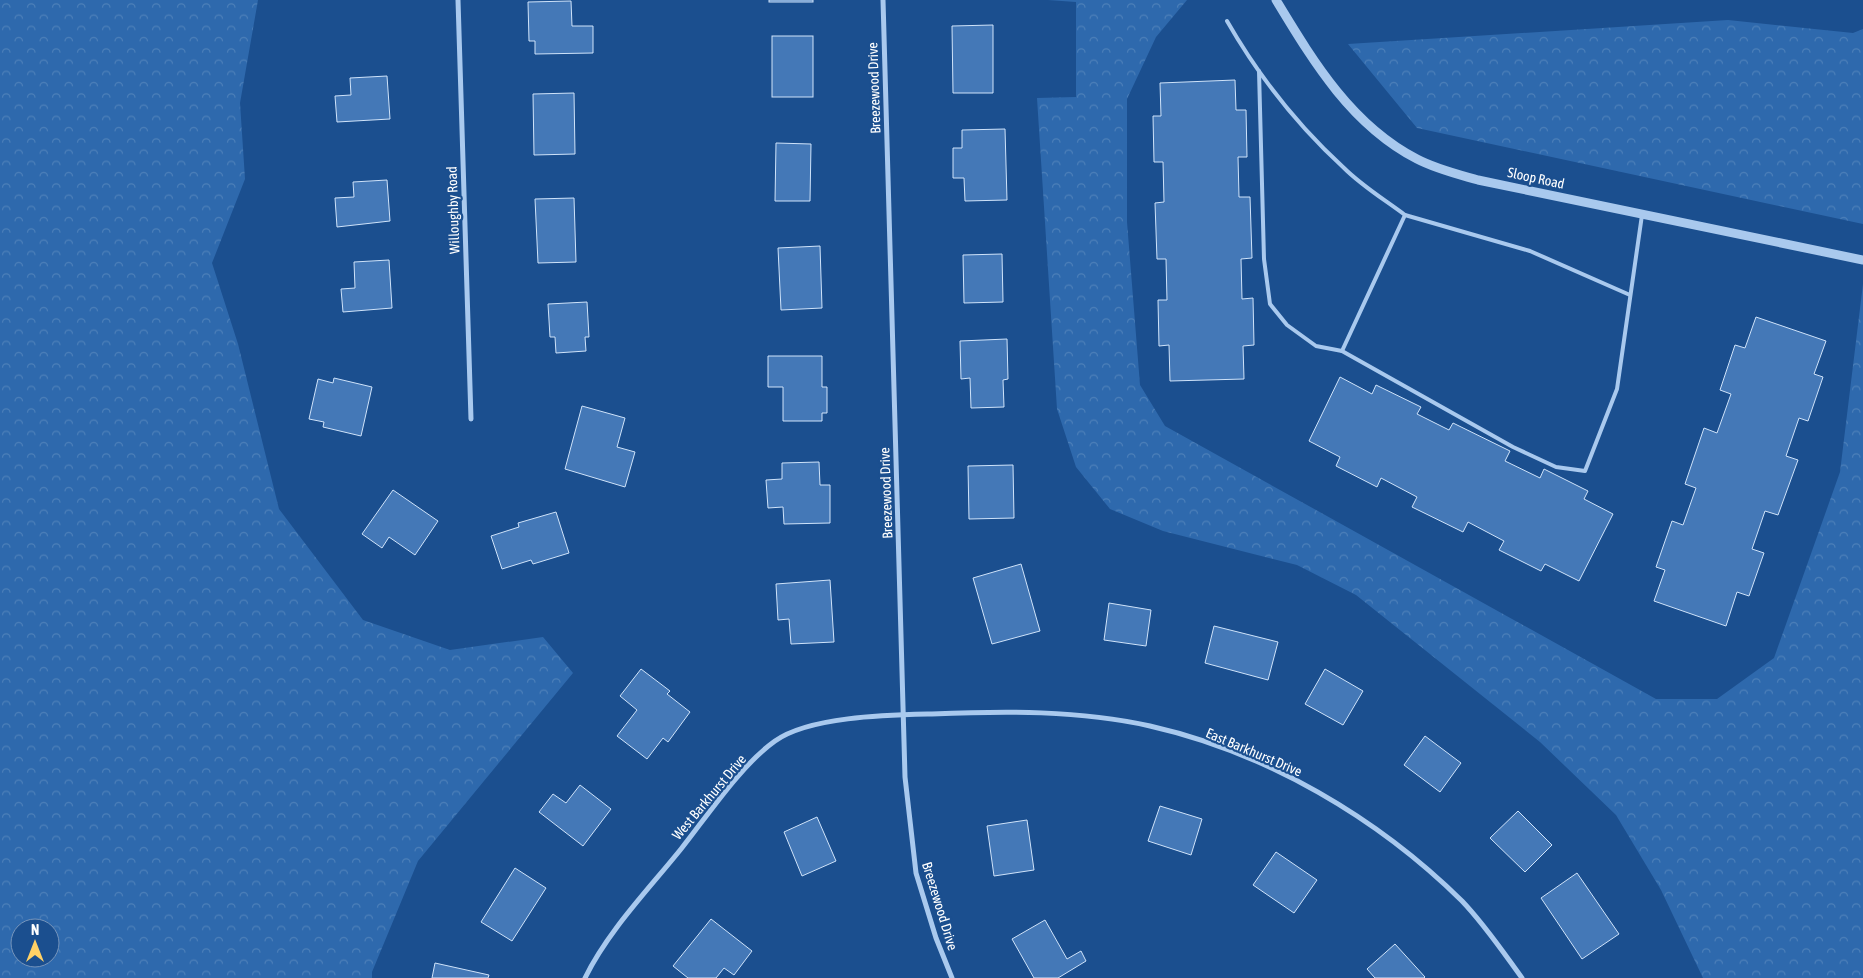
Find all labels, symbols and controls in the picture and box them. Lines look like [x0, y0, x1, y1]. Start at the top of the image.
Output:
street label: Breezewood Drive [864, 42, 884, 134]
street label: Sloop Road [1506, 164, 1566, 192]
street label: Willoughby Road [443, 166, 463, 254]
street label: Breezewood Drive [876, 447, 896, 539]
street label: East Barkhurst Drive [1204, 725, 1304, 779]
street label: West Barkhurst Drive [669, 751, 749, 843]
street label: Breezewood Drive [919, 860, 961, 952]
north arrow [10, 918, 60, 968]
text: N [31, 922, 39, 938]

